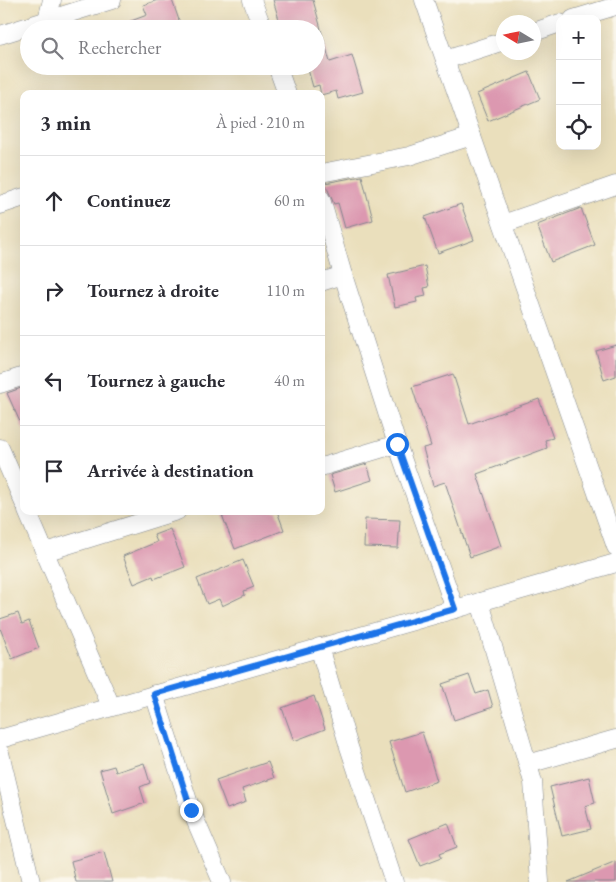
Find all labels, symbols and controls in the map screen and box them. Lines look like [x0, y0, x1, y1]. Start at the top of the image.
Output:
north arrow [496, 15, 541, 60]
map controls [556, 15, 601, 150]
button: + [556, 15, 601, 60]
search box [20, 20, 325, 75]
icon: search [38, 34, 66, 62]
text: Rechercher [78, 35, 161, 60]
button: − [556, 60, 601, 105]
button: locate [556, 105, 601, 150]
text: 3 min [40, 109, 91, 136]
text: À pied · 210 m [216, 112, 305, 133]
icon: ahead [40, 187, 68, 215]
text: Continuez [87, 188, 171, 213]
text: 60 m [274, 190, 305, 211]
icon: right [40, 277, 68, 305]
text: Tournez à droite [87, 278, 219, 303]
text: 110 m [266, 280, 305, 301]
icon: left [40, 367, 68, 395]
text: Tournez à gauche [87, 368, 225, 393]
text: 40 m [274, 370, 305, 391]
route start [386, 433, 409, 456]
icon: arrive [40, 457, 68, 485]
text: Arrivée à destination [87, 458, 254, 483]
route end [180, 799, 203, 822]

